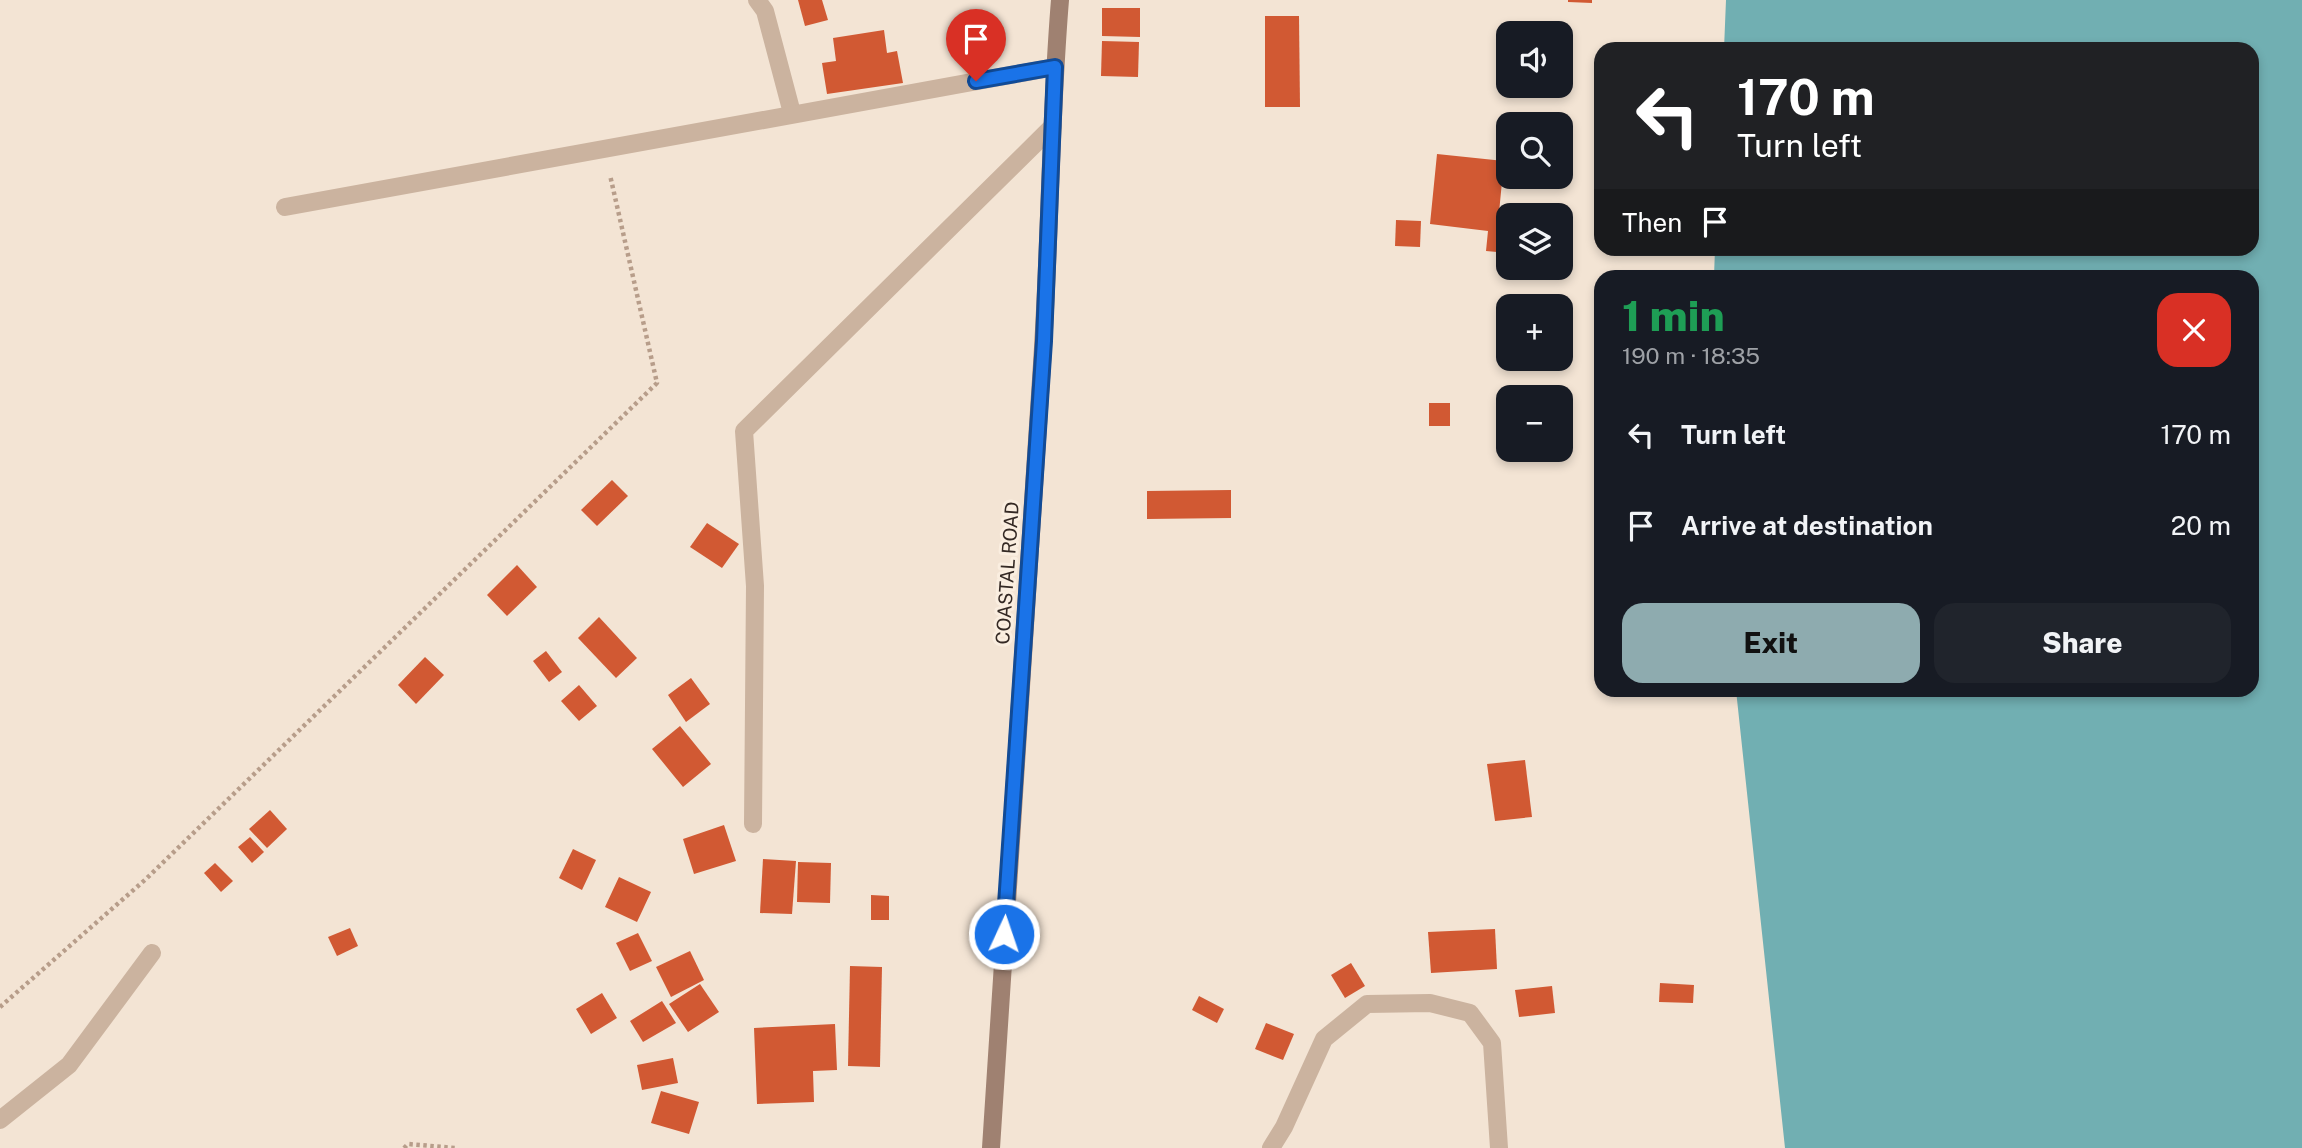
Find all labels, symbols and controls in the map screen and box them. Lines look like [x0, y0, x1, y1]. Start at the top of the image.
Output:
pin [946, 9, 1006, 81]
icon: arrive [957, 20, 995, 58]
map controls [1496, 21, 1573, 462]
button: sound [1496, 21, 1573, 98]
text: 170 m [1737, 68, 1875, 126]
icon: left [1622, 70, 1713, 161]
button: search [1496, 112, 1573, 189]
text: Turn left [1737, 127, 1862, 164]
button: layers [1496, 203, 1573, 280]
icon: arrive [1696, 203, 1734, 241]
text: Then [1622, 207, 1682, 238]
text: 1 min [1622, 291, 1725, 340]
button: close [2157, 293, 2231, 367]
button: + [1496, 294, 1573, 371]
text: 190 m · 18:35 [1622, 342, 1760, 369]
button: − [1496, 385, 1573, 462]
icon: left [1622, 416, 1660, 454]
text: Turn left [1681, 419, 1786, 450]
text: 170 m [2161, 419, 2231, 450]
street label: COASTAL ROAD [991, 501, 1023, 645]
icon: arrive [1622, 507, 1660, 545]
text: Arrive at destination [1681, 510, 1933, 541]
text: 20 m [2171, 510, 2231, 541]
button: Exit [1622, 603, 1920, 683]
button: Share [1934, 603, 2231, 683]
position arrow [967, 897, 1041, 971]

